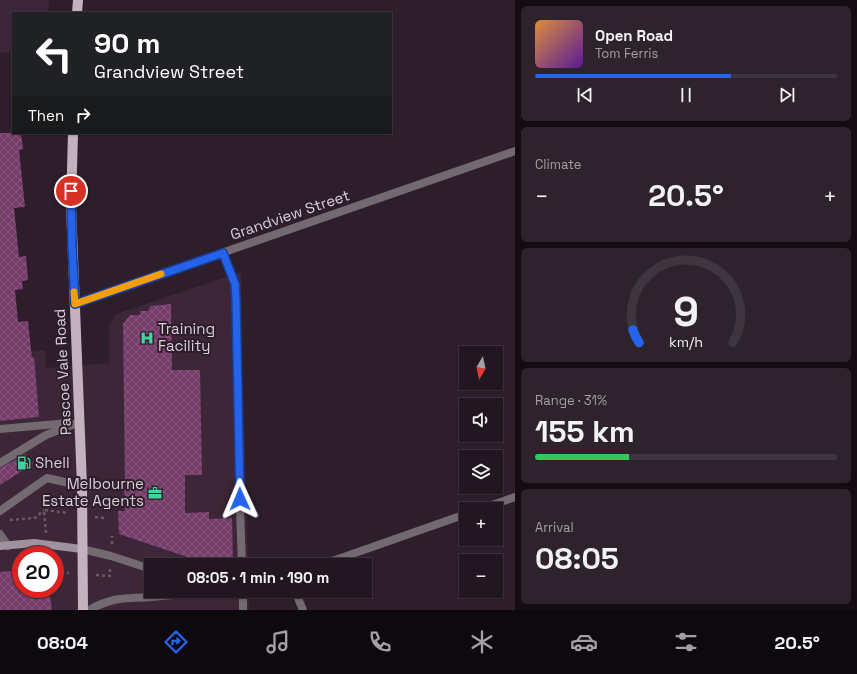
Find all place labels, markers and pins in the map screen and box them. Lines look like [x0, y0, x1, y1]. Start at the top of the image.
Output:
pin [54, 174, 88, 208]
place label: Training Facility [158, 319, 215, 355]
hospital icon: Training Facility [139, 330, 155, 346]
place label: Shell [35, 453, 70, 472]
fuel station icon: Shell [16, 455, 32, 471]
place label: Melbourne Estate Agents [42, 474, 144, 510]
office icon: Melbourne Estate Agents [147, 485, 163, 501]

